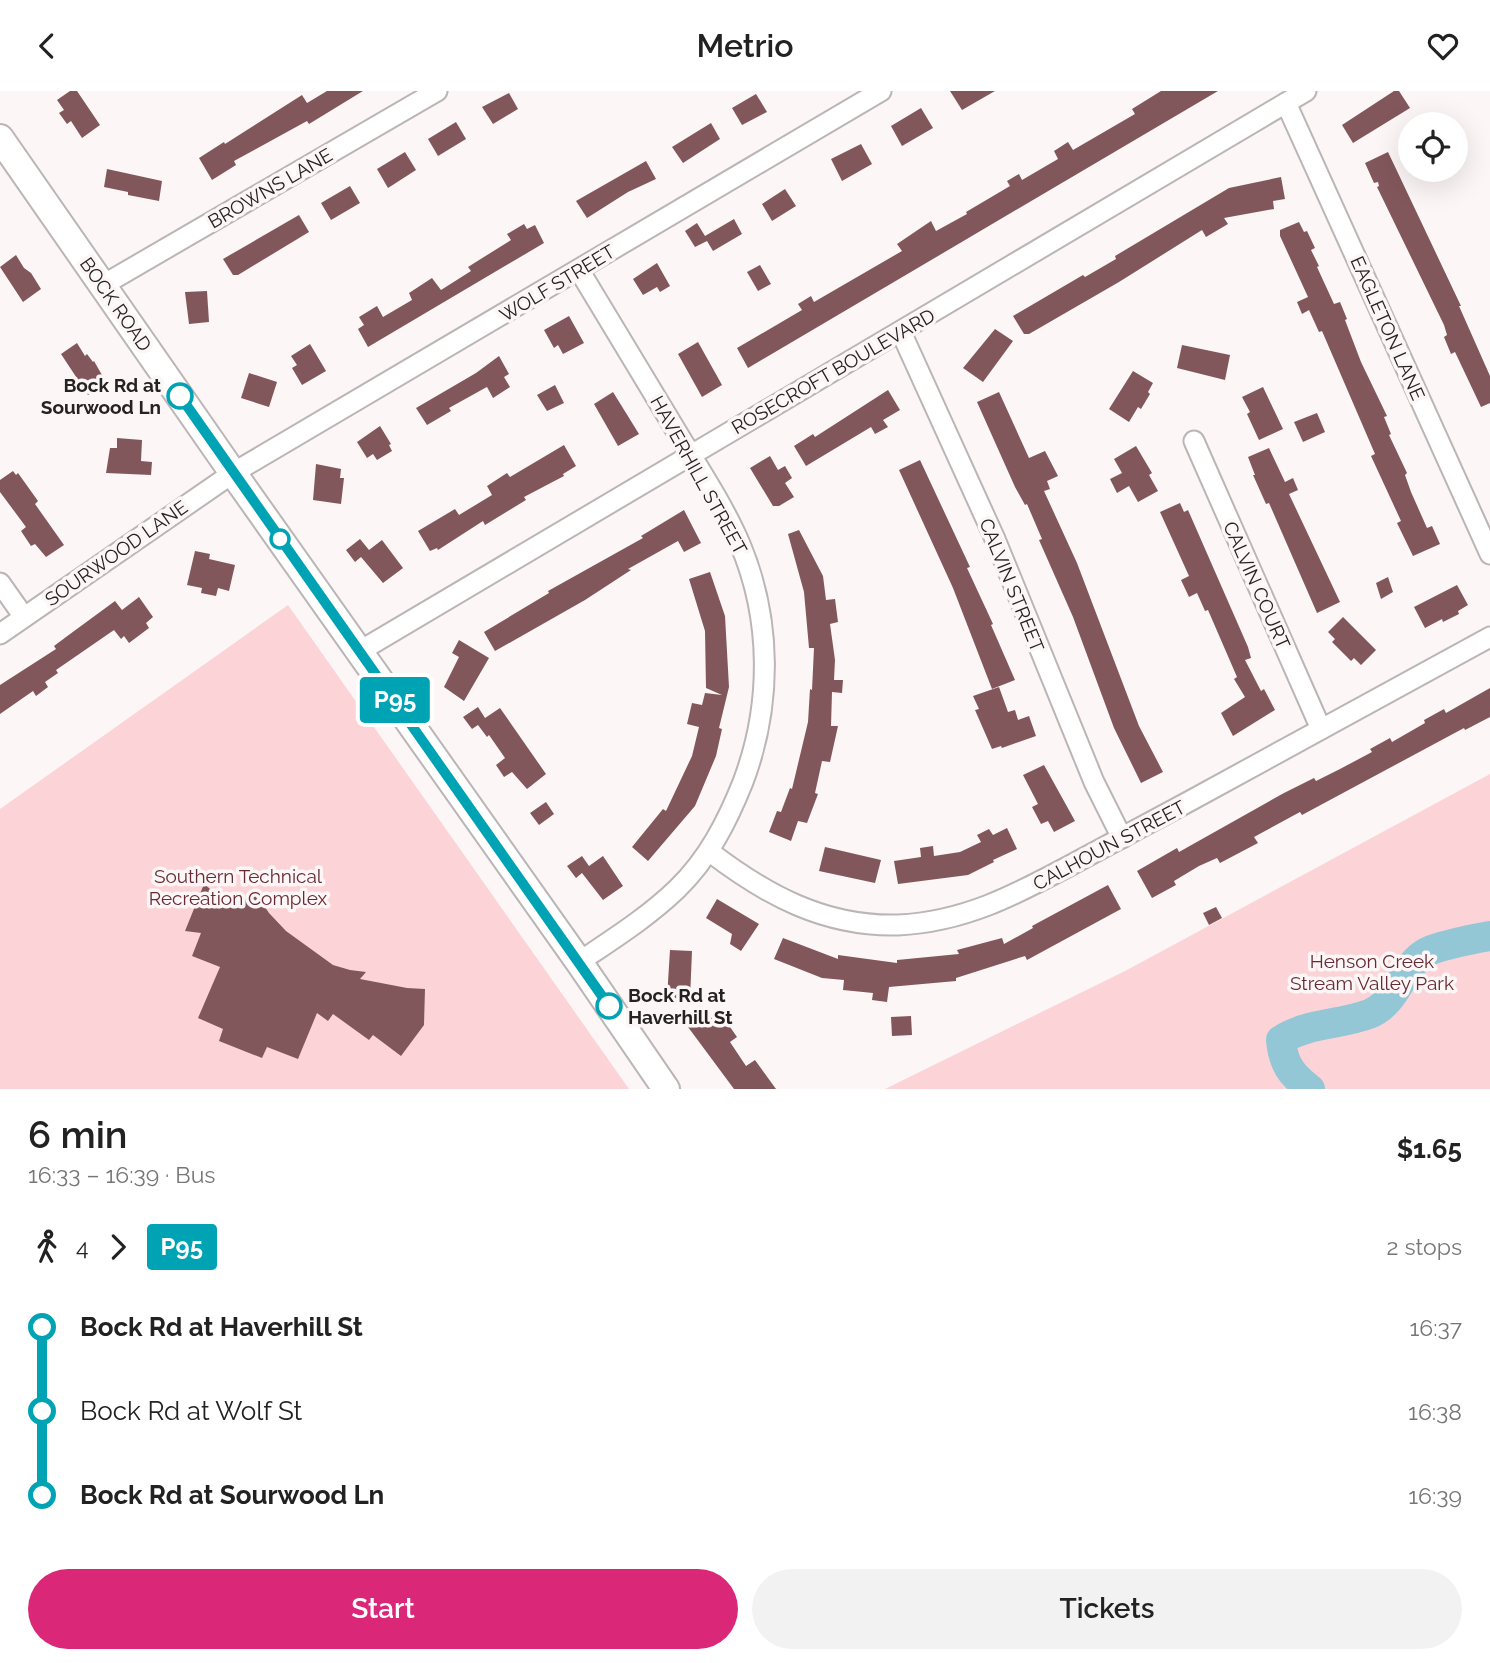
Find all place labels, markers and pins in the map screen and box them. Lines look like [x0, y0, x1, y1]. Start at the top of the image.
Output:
place label: Bock Rd at Sourwood Ln [41, 374, 162, 418]
marker: Bock Rd at Sourwood Ln [167, 383, 193, 409]
unlabelled marker [270, 529, 290, 549]
place label: Bock Rd at Haverhill St [628, 984, 733, 1028]
marker: Bock Rd at Haverhill St [596, 993, 622, 1019]

